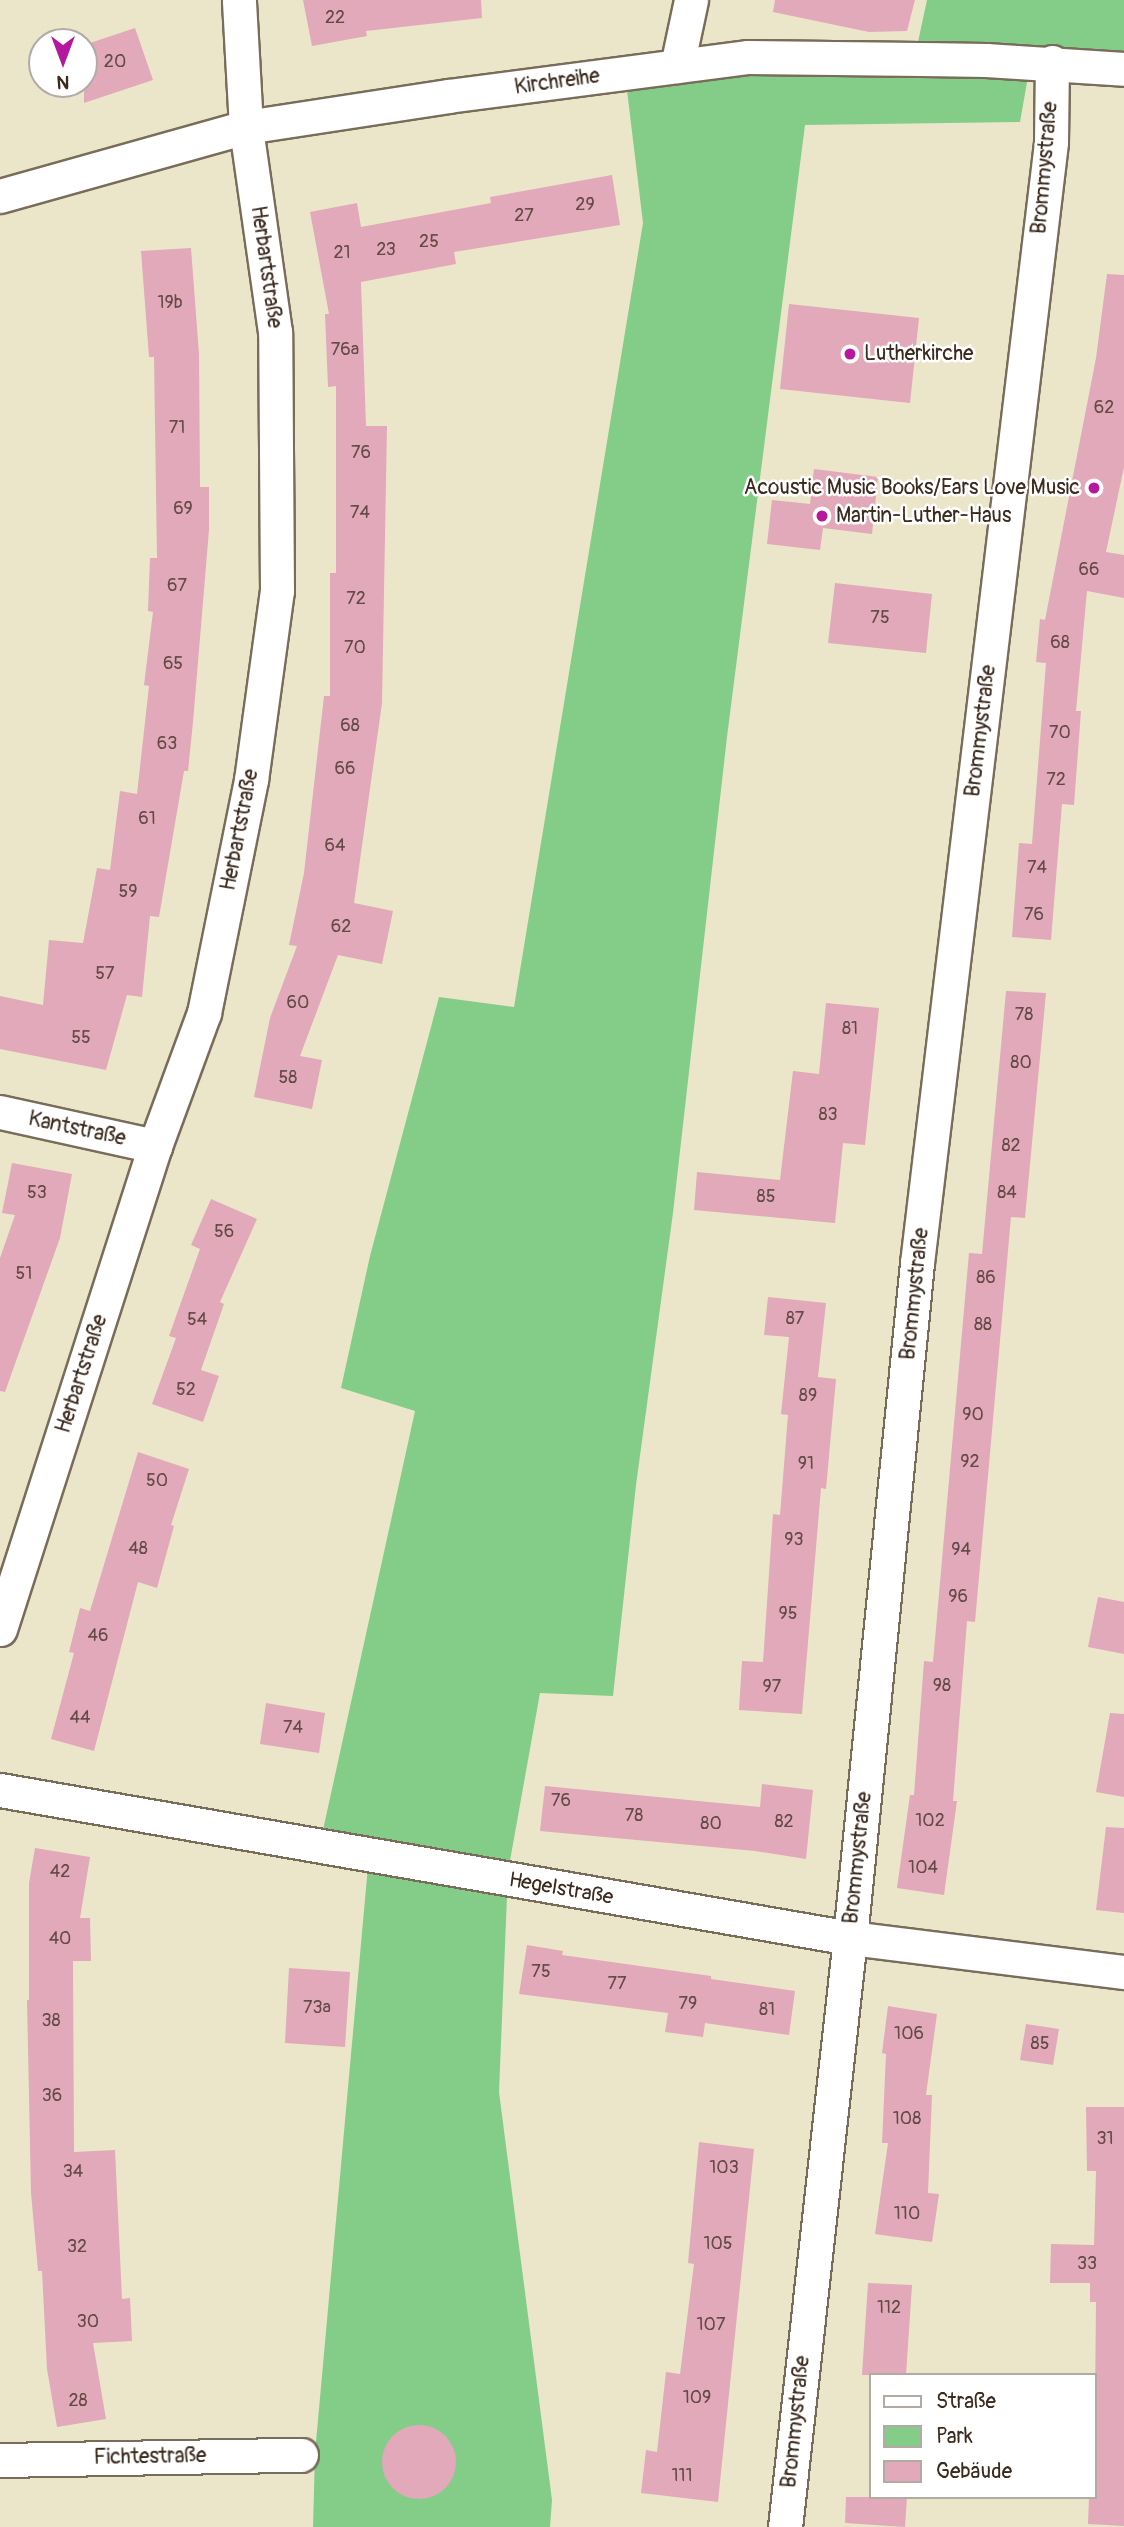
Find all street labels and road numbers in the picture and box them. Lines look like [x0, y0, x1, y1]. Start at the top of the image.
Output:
street label: Kirchreihe [513, 64, 601, 100]
street label: Brommystraße [1027, 101, 1063, 235]
street label: Herbartstraße [245, 204, 287, 330]
street label: Brommystraße [960, 664, 1002, 798]
street label: Herbartstraße [216, 767, 264, 893]
street label: Kantstraße [26, 1106, 128, 1152]
street label: Brommystraße [896, 1227, 934, 1361]
street label: Herbartstraße [51, 1311, 113, 1437]
street label: Brommystraße [839, 1791, 877, 1925]
street label: Hegelstraße [507, 1867, 615, 1911]
street label: Brommystraße [777, 2355, 815, 2489]
street label: Fichtestraße [93, 2443, 207, 2471]

